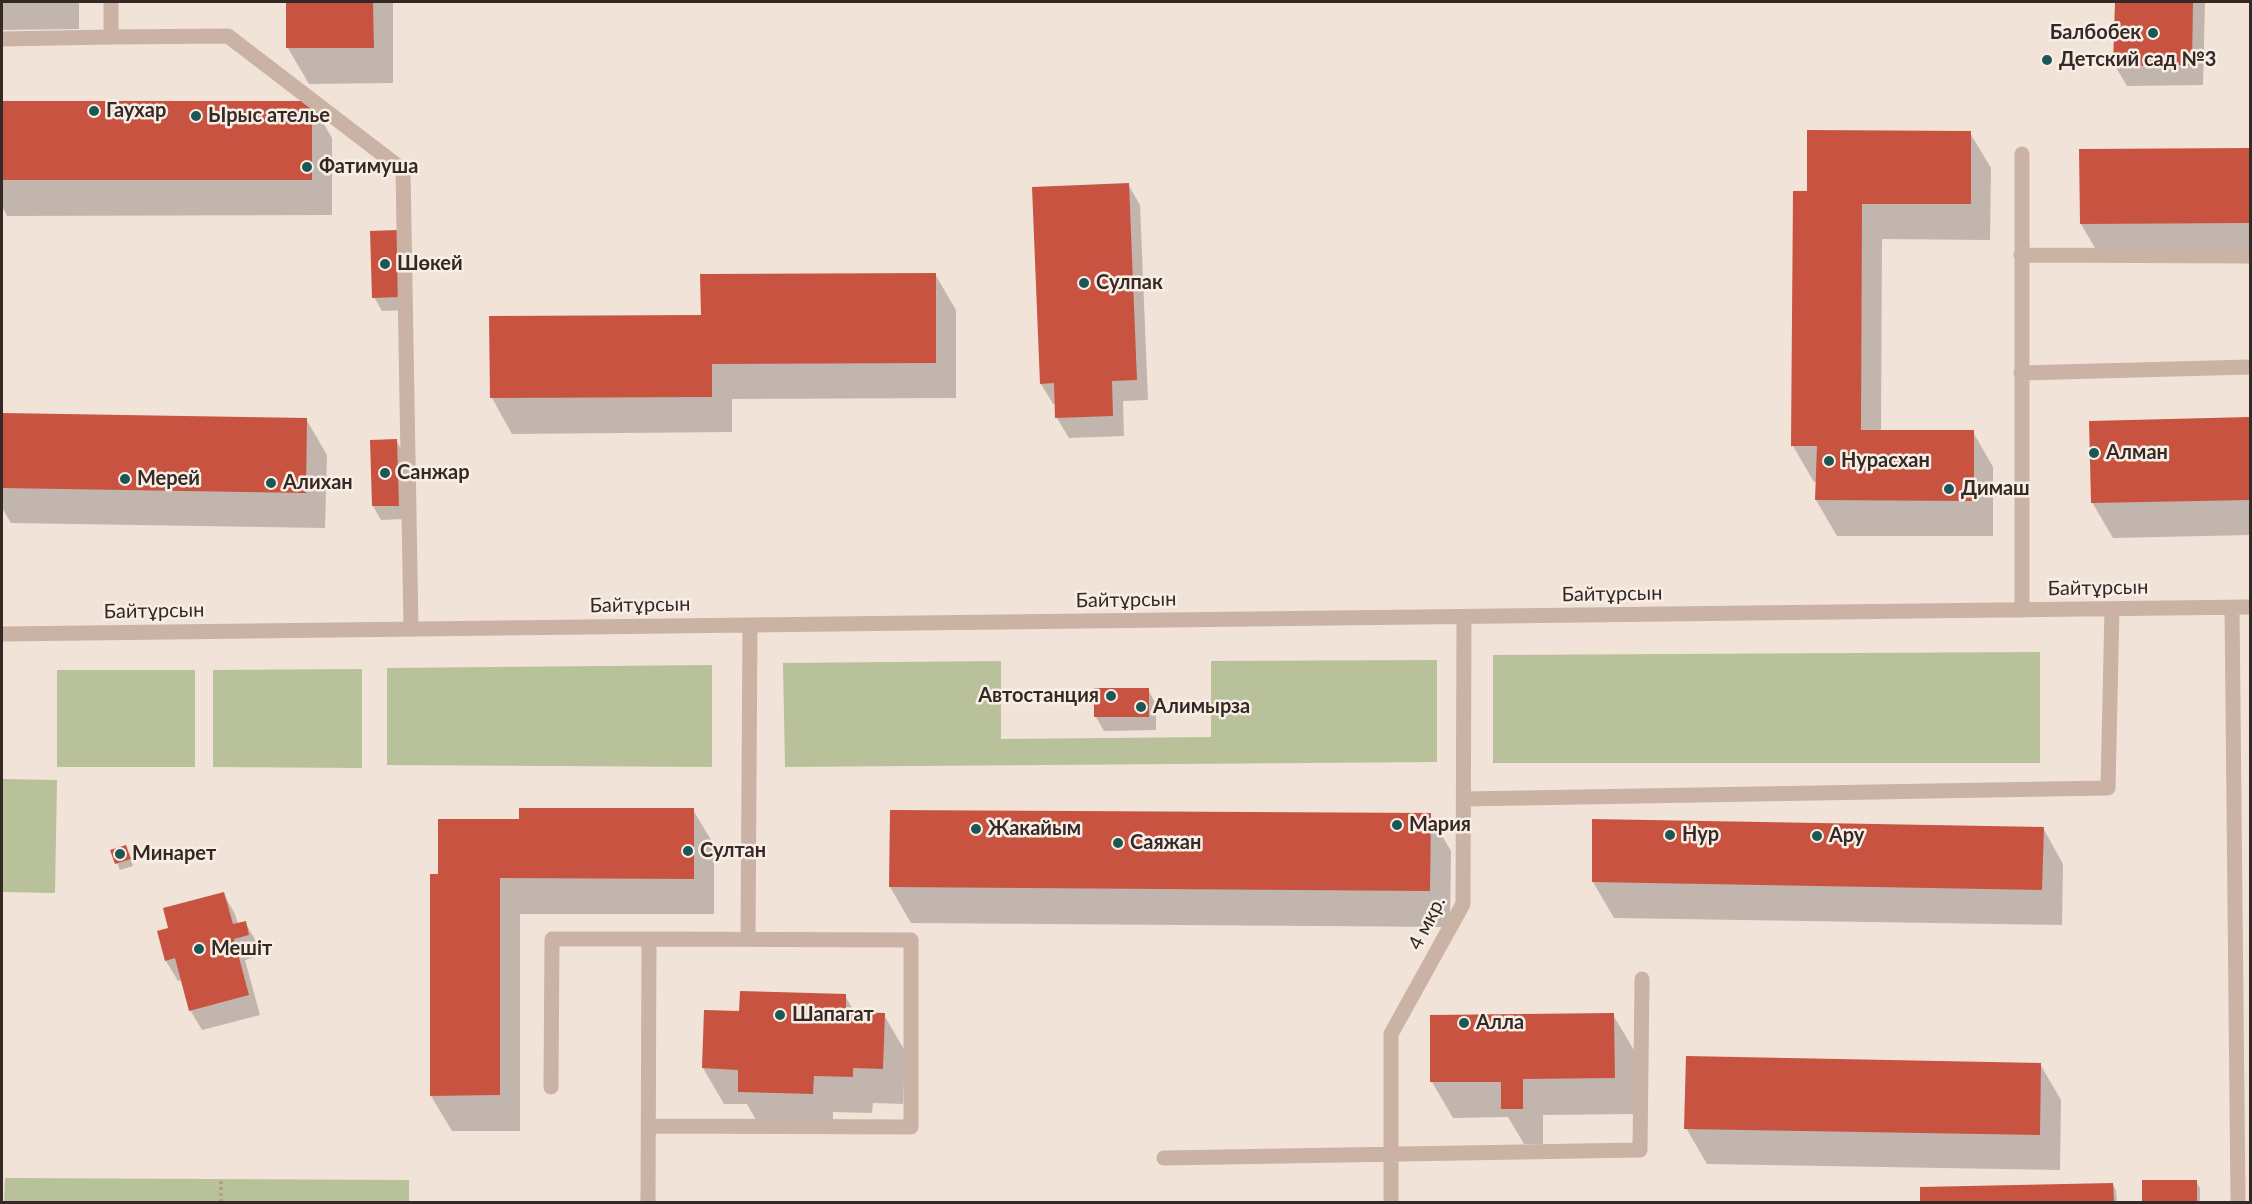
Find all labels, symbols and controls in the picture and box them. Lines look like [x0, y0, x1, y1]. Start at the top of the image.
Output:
place label: Балбобек [2050, 21, 2141, 45]
marker: Балбобек [2146, 26, 2160, 40]
place label: Детский сад №3 [2059, 48, 2216, 72]
marker: Детский сад №3 [2040, 53, 2054, 67]
place label: Гаухар [106, 99, 166, 123]
marker: Гаухар [87, 104, 101, 118]
place label: Ырыс ателье [208, 104, 330, 128]
marker: Ырыс ателье [189, 109, 203, 123]
place label: Фатимуша [319, 155, 418, 179]
marker: Фатимуша [300, 160, 314, 174]
place label: Шөкей [397, 252, 463, 276]
marker: Шөкей [378, 257, 392, 271]
place label: Сулпак [1096, 271, 1163, 295]
marker: Сулпак [1077, 276, 1091, 290]
place label: Алман [2106, 441, 2168, 465]
marker: Алман [2087, 446, 2101, 460]
place label: Нурасхан [1841, 449, 1930, 473]
marker: Нурасхан [1822, 454, 1836, 468]
place label: Санжар [397, 461, 470, 485]
marker: Санжар [378, 466, 392, 480]
place label: Мерей [137, 467, 200, 491]
place label: Алихан [283, 471, 353, 495]
marker: Мерей [118, 472, 132, 486]
marker: Алихан [264, 476, 278, 490]
place label: Димаш [1961, 477, 2030, 501]
marker: Димаш [1942, 482, 1956, 496]
street label: Байтұрсын [2047, 575, 2149, 601]
street label: Байтұрсын [1561, 581, 1663, 607]
street label: Байтұрсын [1075, 587, 1177, 613]
street label: Байтұрсын [589, 592, 691, 618]
street label: Байтұрсын [103, 598, 205, 624]
place label: Автостанция [978, 684, 1099, 708]
marker: Автостанция [1104, 689, 1118, 703]
place label: Алимырза [1153, 695, 1250, 719]
marker: Алимырза [1134, 700, 1148, 714]
place label: Мария [1409, 813, 1471, 837]
place label: Жакайым [988, 817, 1081, 841]
marker: Мария [1390, 818, 1404, 832]
marker: Жакайым [969, 822, 983, 836]
place label: Нур [1682, 823, 1719, 847]
place label: Ару [1829, 824, 1864, 848]
marker: Нур [1663, 828, 1677, 842]
marker: Ару [1810, 829, 1824, 843]
place label: Саяжан [1130, 831, 1201, 855]
marker: Саяжан [1111, 836, 1125, 850]
place label: Султан [700, 839, 766, 863]
place label: Минарет [132, 842, 216, 866]
marker: Султан [681, 844, 695, 858]
marker: Минарет [113, 847, 127, 861]
street label: 4 мкр. [1403, 892, 1451, 954]
place label: Мешіт [211, 937, 272, 961]
marker: Мешіт [192, 942, 206, 956]
place label: Шапагат [792, 1003, 874, 1027]
marker: Шапагат [773, 1008, 787, 1022]
place label: Алла [1476, 1011, 1524, 1035]
marker: Алла [1457, 1016, 1471, 1030]

